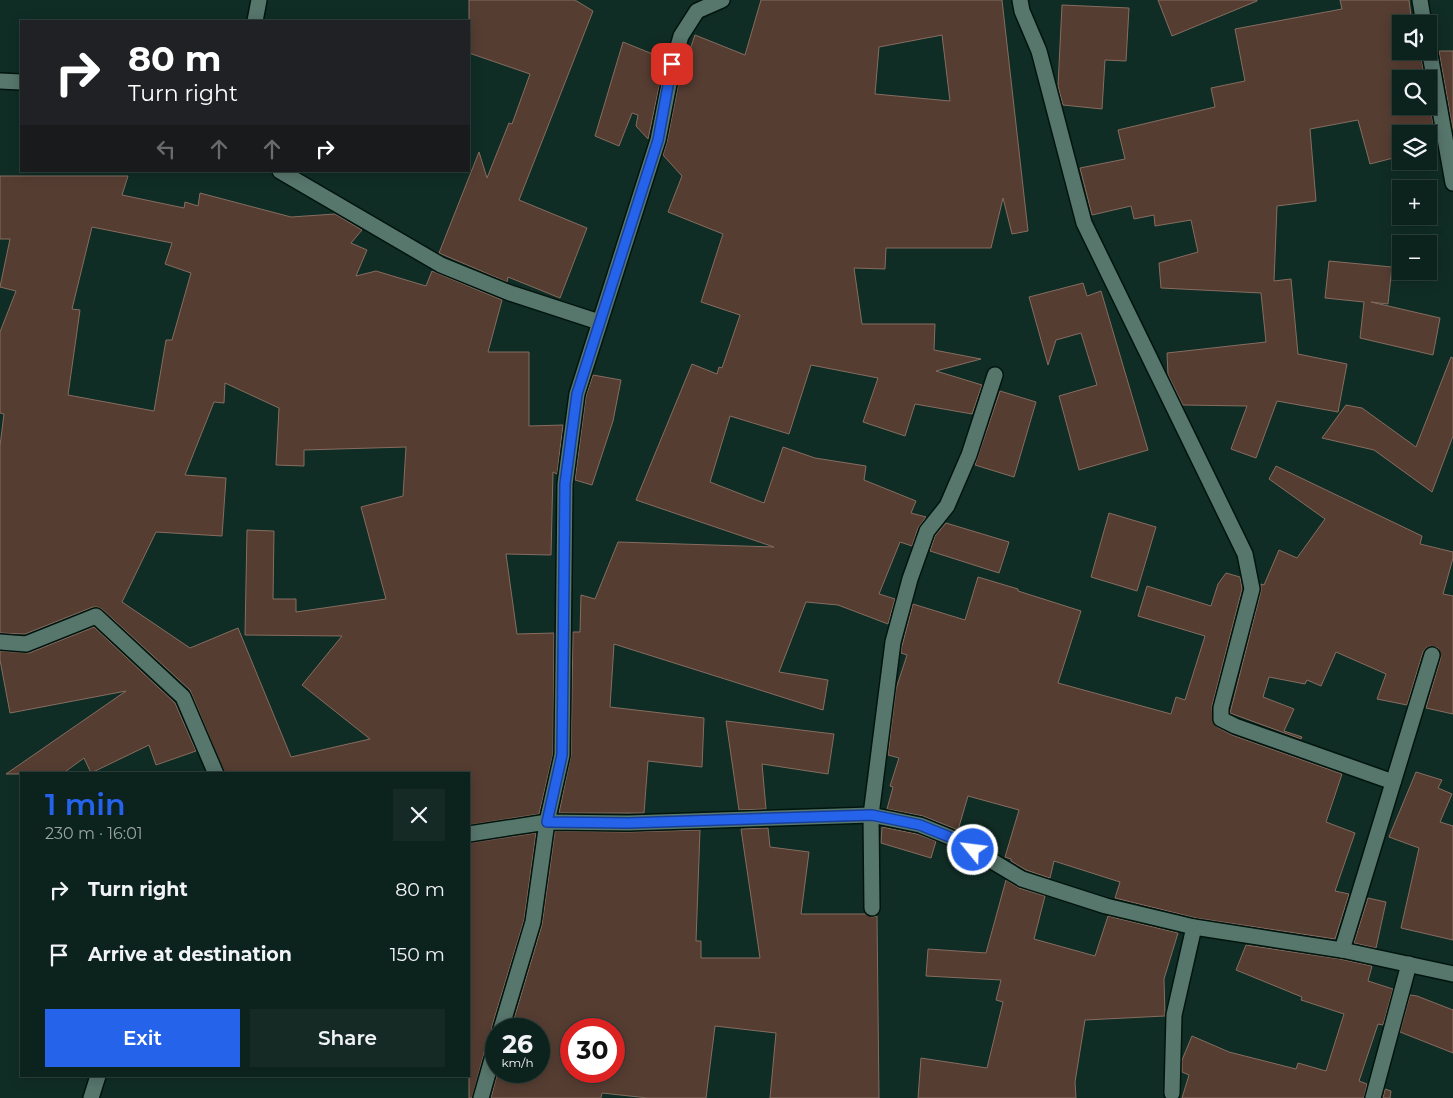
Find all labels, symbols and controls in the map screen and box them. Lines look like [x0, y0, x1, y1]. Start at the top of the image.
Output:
map controls [1392, 15, 1437, 280]
button: sound [1392, 15, 1437, 60]
text: 80 m [128, 37, 222, 80]
icon: right [45, 40, 110, 105]
pin [651, 43, 693, 85]
icon: arrive [658, 50, 686, 78]
button: search [1392, 70, 1437, 115]
text: Turn right [128, 80, 238, 107]
button: layers [1392, 125, 1437, 170]
icon: left [152, 135, 180, 163]
icon: ahead [205, 135, 233, 163]
icon: ahead [258, 135, 286, 163]
icon: right [311, 135, 339, 163]
button: + [1392, 180, 1437, 225]
button: − [1392, 235, 1437, 280]
text: 1 min [45, 786, 126, 823]
button: close [393, 789, 445, 841]
position arrow [946, 823, 998, 875]
text: 230 m · 16:01 [45, 824, 143, 843]
icon: right [45, 876, 73, 904]
text: Turn right [88, 878, 188, 901]
text: 80 m [395, 878, 445, 901]
icon: arrive [45, 941, 73, 969]
text: Arrive at destination [88, 943, 292, 966]
text: 150 m [390, 943, 445, 966]
button: Exit [45, 1009, 240, 1067]
button: Share [250, 1009, 445, 1067]
speed limit sign: 30 [560, 1018, 625, 1083]
text: 26 [502, 1029, 533, 1059]
text: km/h [501, 1055, 534, 1070]

